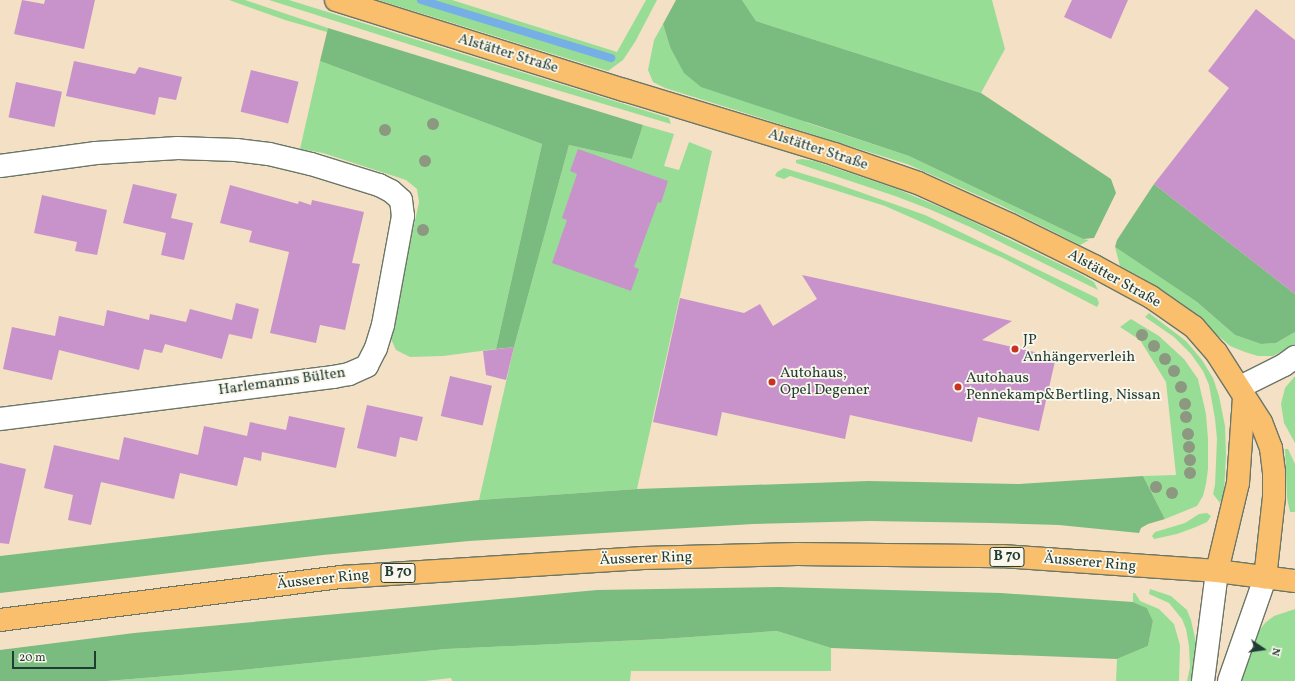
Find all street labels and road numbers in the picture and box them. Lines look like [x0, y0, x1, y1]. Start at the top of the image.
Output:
street label: Alstätter Straße [456, 30, 560, 78]
street label: Alstätter Straße [766, 125, 870, 175]
street label: Alstätter Straße [1064, 246, 1164, 312]
street label: Harlemanns Bülten [217, 364, 347, 400]
road number: B 70 [989, 545, 1025, 569]
street label: Äusserer Ring [599, 548, 693, 570]
street label: Äusserer Ring [1043, 550, 1137, 576]
road number: B 70 [380, 561, 416, 585]
street label: Äusserer Ring [276, 566, 370, 594]

